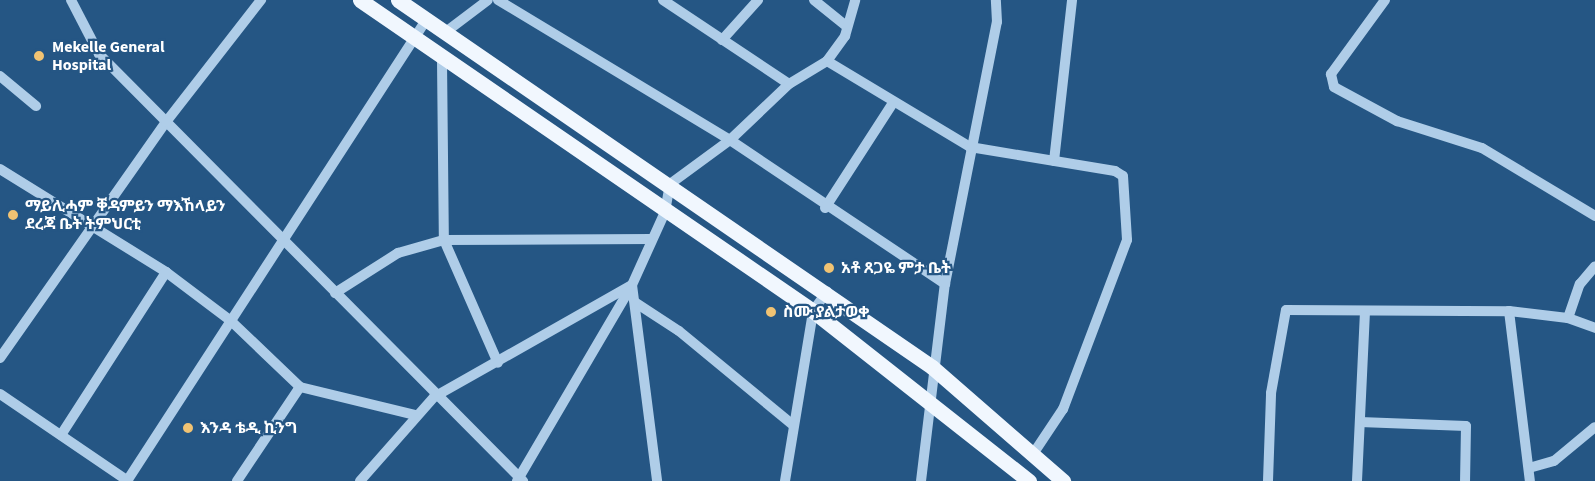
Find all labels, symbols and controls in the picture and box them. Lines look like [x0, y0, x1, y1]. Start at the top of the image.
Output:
place label: Mekelle General Hospital [52, 37, 165, 75]
marker: Mekelle General Hospital [30, 47, 48, 65]
place label: ማይሊሓም ቐዳምይን ማእኸላይን ደረጃ ቤት ትምህርቲ [25, 196, 226, 234]
marker: ማይሊሓም ቐዳምይን ማእኸላይን ደረጃ ቤት ትምህርቲ [6, 208, 20, 222]
place label: አቶ ጸጋዬ ምታ ቤት [841, 258, 951, 278]
marker: አቶ ጸጋዬ ምታ ቤት [822, 261, 836, 275]
place label: ስሙ ያልታወቀ [783, 302, 869, 322]
marker: ስሙ ያልታወቀ [764, 305, 778, 319]
place label: እንዳ ቴዲ ኪንግ [200, 418, 297, 438]
marker: እንዳ ቴዲ ኪንግ [181, 421, 195, 435]

